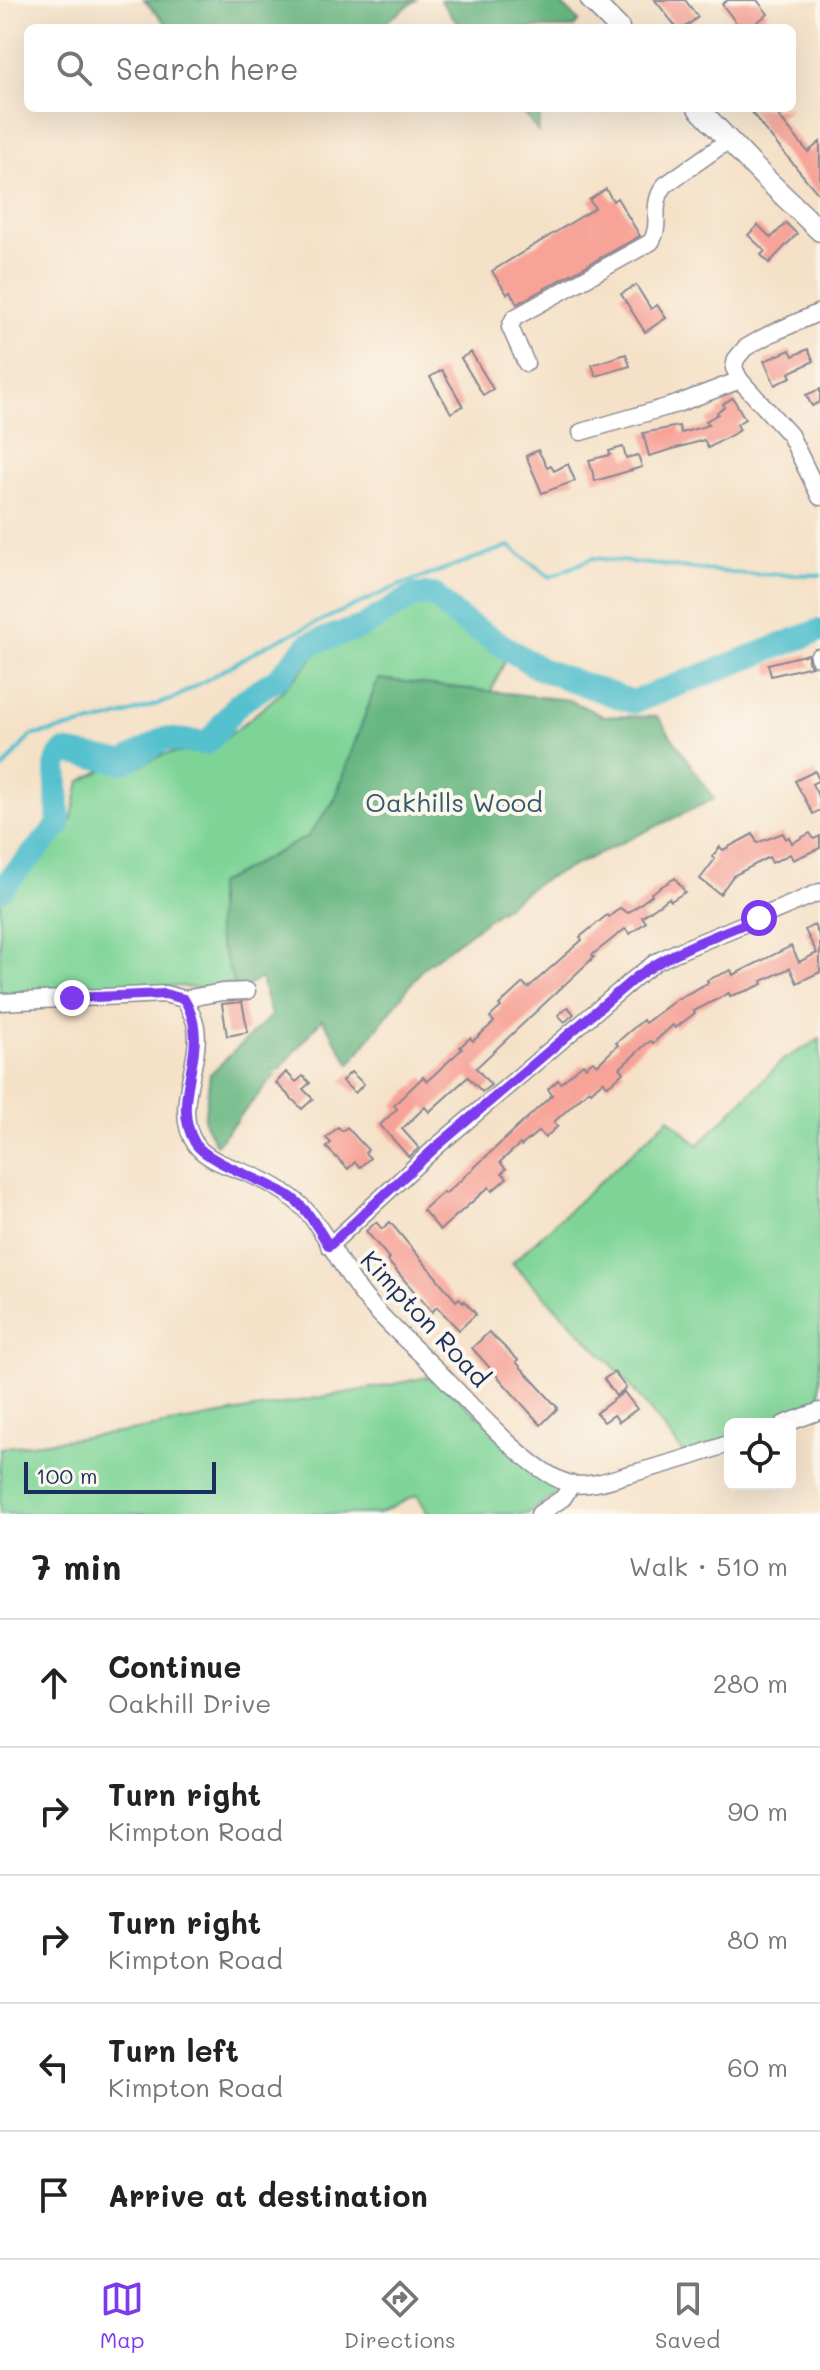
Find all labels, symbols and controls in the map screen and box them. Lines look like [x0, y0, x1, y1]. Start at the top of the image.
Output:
search box [24, 24, 796, 112]
icon: search [52, 46, 96, 90]
text: Search here [116, 48, 299, 88]
park label: Oakhills Wood [365, 785, 543, 819]
route start [741, 900, 777, 936]
route end [54, 980, 90, 1016]
street label: Kimpton Road [354, 1243, 498, 1394]
map controls [724, 1418, 796, 1490]
button: locate [724, 1418, 796, 1490]
scale bar [24, 1458, 216, 1494]
text: 100 m [36, 1461, 98, 1490]
text: 7 min [32, 1544, 121, 1589]
text: Walk · 510 m [629, 1549, 788, 1583]
text: Continue [108, 1646, 241, 1686]
icon: ahead [32, 1661, 76, 1705]
text: 280 m [713, 1666, 788, 1700]
text: Oakhill Drive [108, 1686, 271, 1720]
text: Turn right [108, 1774, 261, 1814]
icon: right [32, 1789, 76, 1833]
text: 90 m [728, 1794, 788, 1828]
text: Kimpton Road [108, 1814, 283, 1848]
text: Turn right [108, 1902, 261, 1942]
icon: right [32, 1917, 76, 1961]
text: 80 m [727, 1922, 788, 1956]
text: Kimpton Road [108, 1942, 283, 1976]
text: Turn left [108, 2030, 239, 2070]
icon: left [32, 2045, 76, 2089]
text: 60 m [727, 2050, 788, 2084]
text: Kimpton Road [108, 2070, 283, 2104]
icon: arrive [32, 2173, 76, 2217]
text: Arrive at destination [108, 2175, 428, 2215]
tab: Map [100, 2277, 145, 2354]
tab: Directions [344, 2277, 456, 2354]
tab: Saved [655, 2277, 720, 2354]

